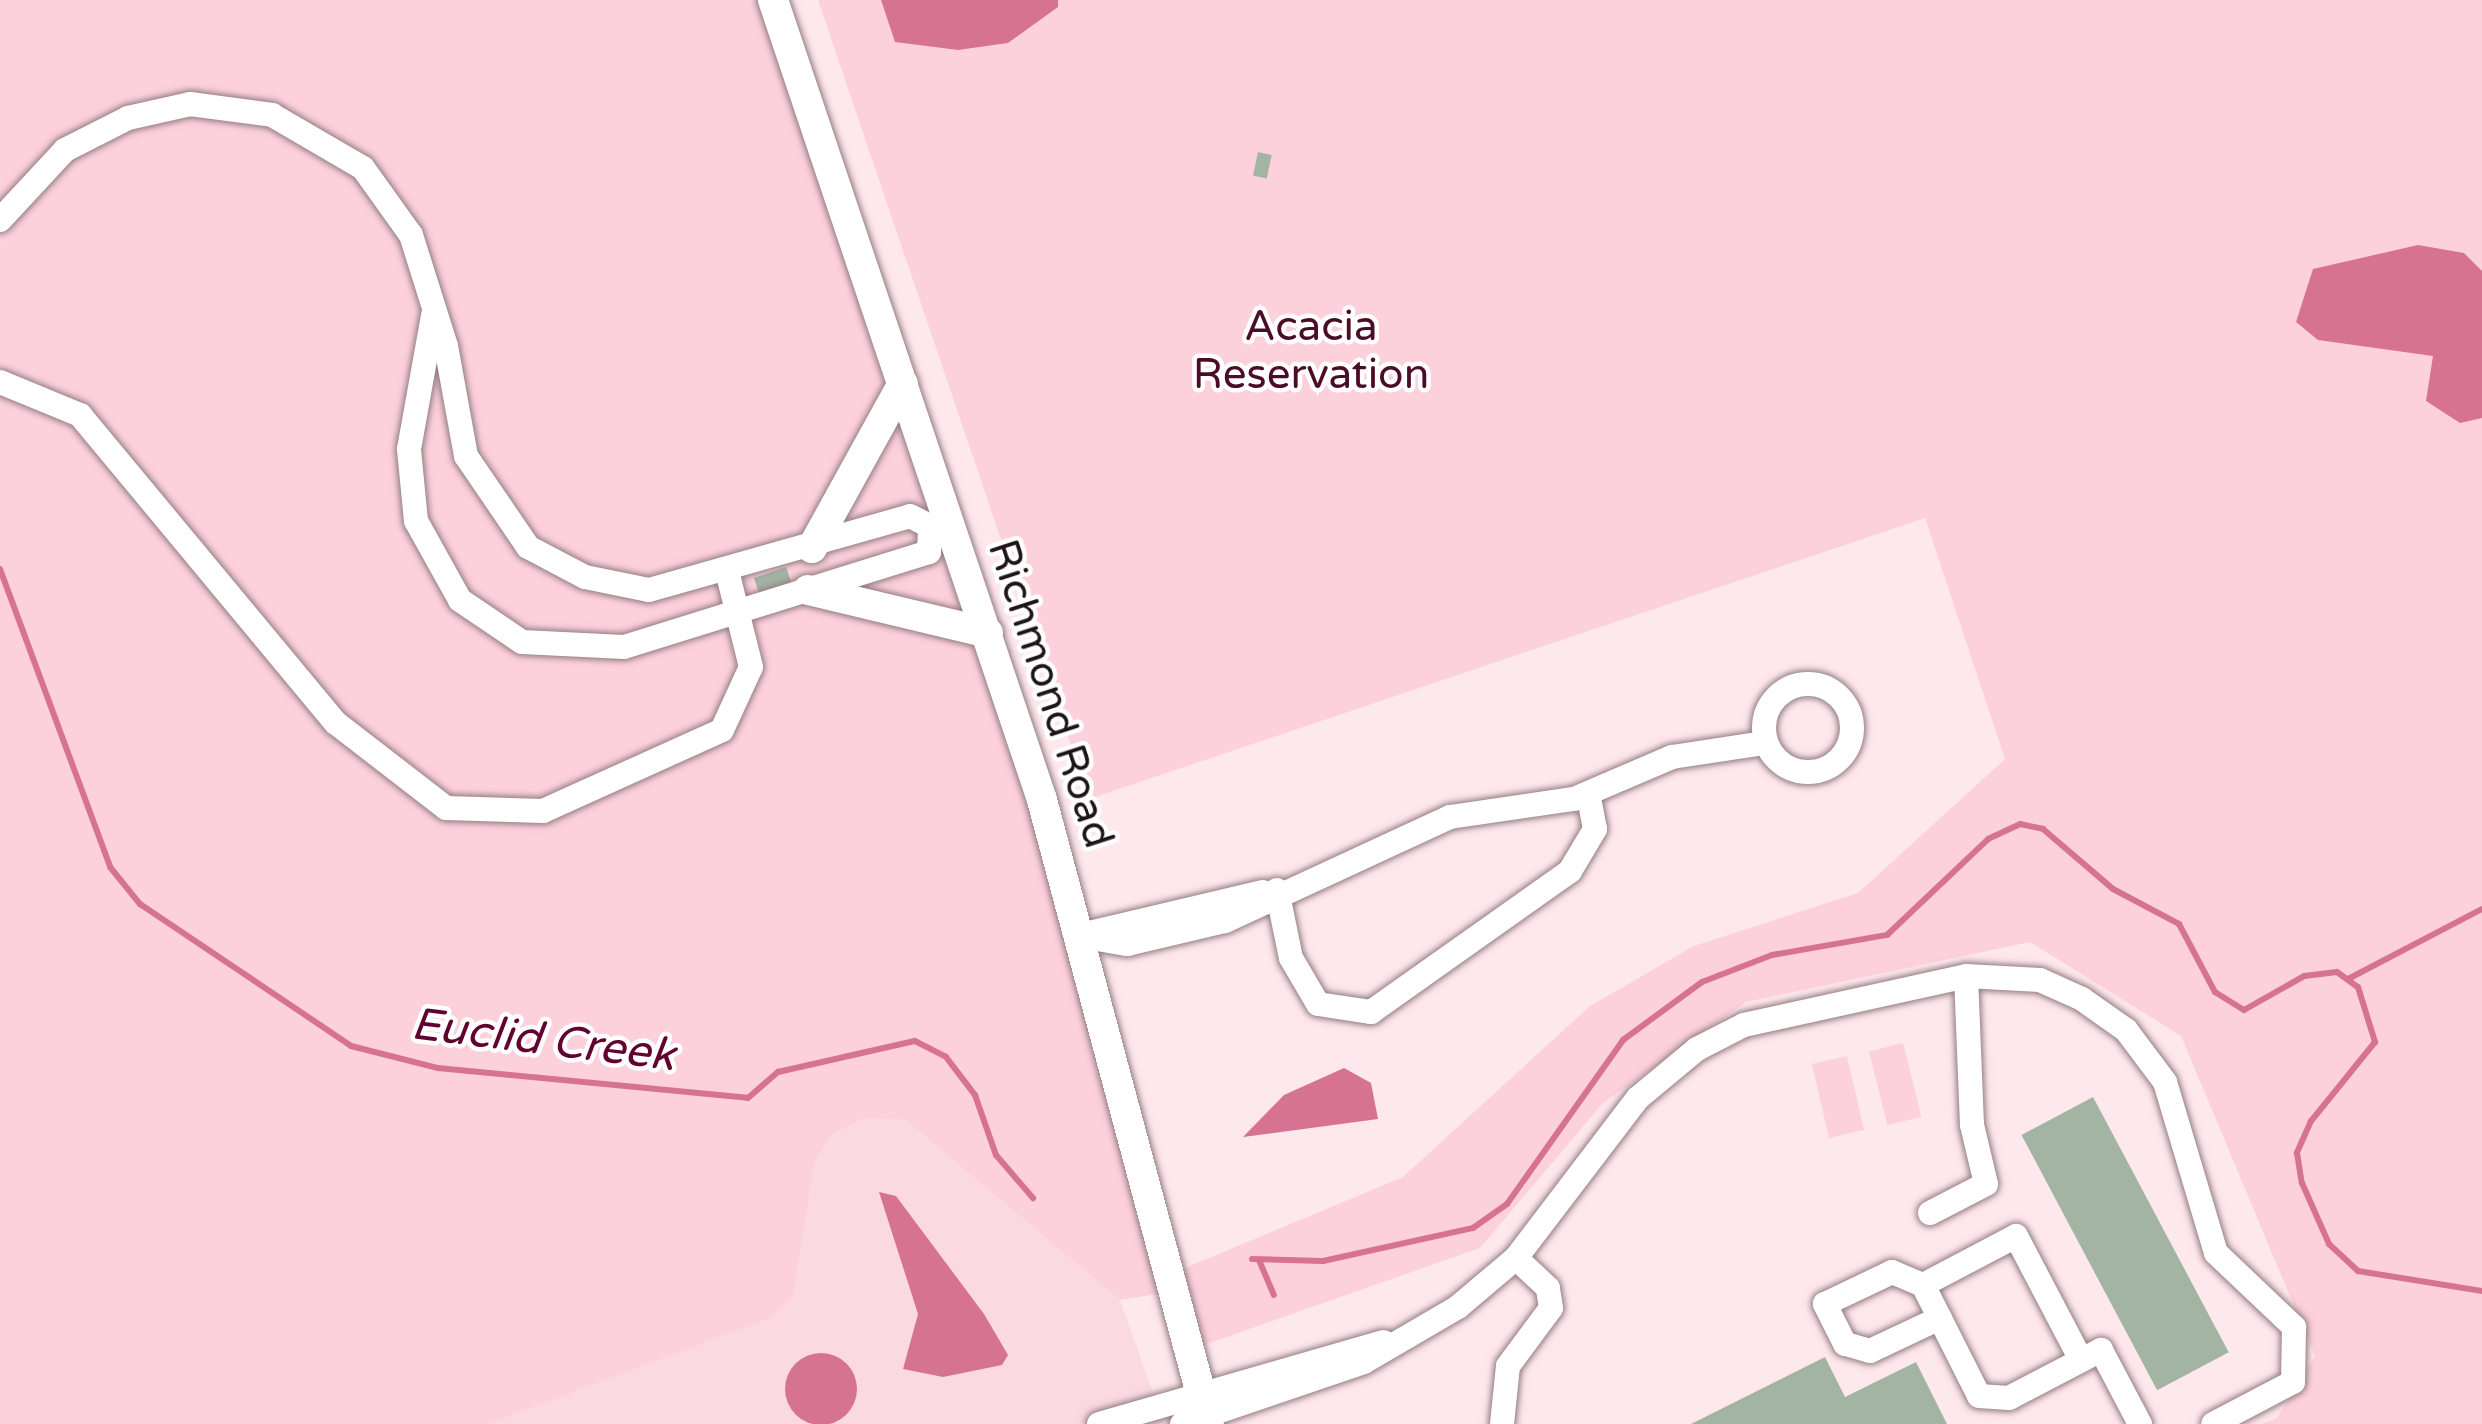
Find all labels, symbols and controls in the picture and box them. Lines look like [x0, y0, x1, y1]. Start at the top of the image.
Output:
park label: Acacia Reservation [1193, 302, 1429, 400]
street label: Richmond Road [976, 534, 1124, 854]
water label: Euclid Creek [408, 998, 678, 1084]

